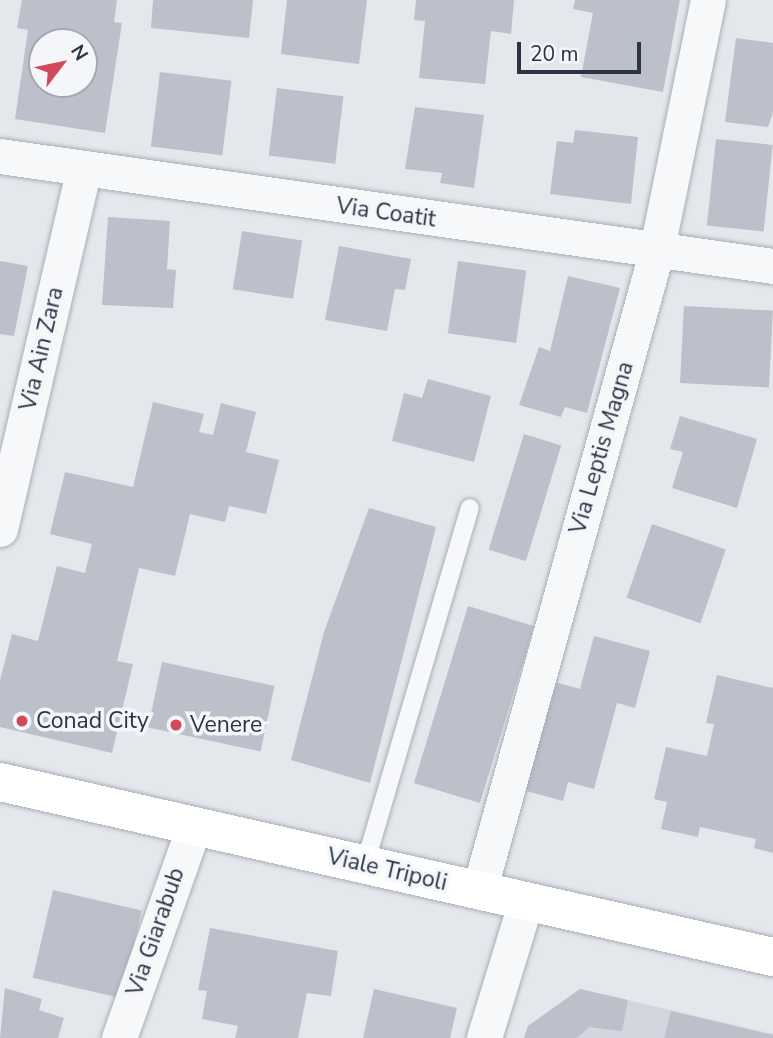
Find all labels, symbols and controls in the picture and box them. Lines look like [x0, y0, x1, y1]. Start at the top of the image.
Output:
north arrow [28, 28, 98, 98]
scale bar [521, 28, 645, 72]
text: N [64, 40, 94, 66]
text: 20 m [530, 40, 579, 68]
street label: Via Coatit [334, 192, 438, 234]
street label: Via Ain Zara [14, 284, 70, 414]
street label: Via Leptis Magna [564, 359, 640, 537]
place label: Conad City [36, 707, 149, 735]
place label: Venere [190, 711, 262, 739]
marker: Conad City [14, 713, 30, 729]
marker: Venere [168, 717, 184, 733]
street label: Viale Tripoli [324, 843, 450, 897]
street label: Via Giarabub [121, 864, 191, 1000]

